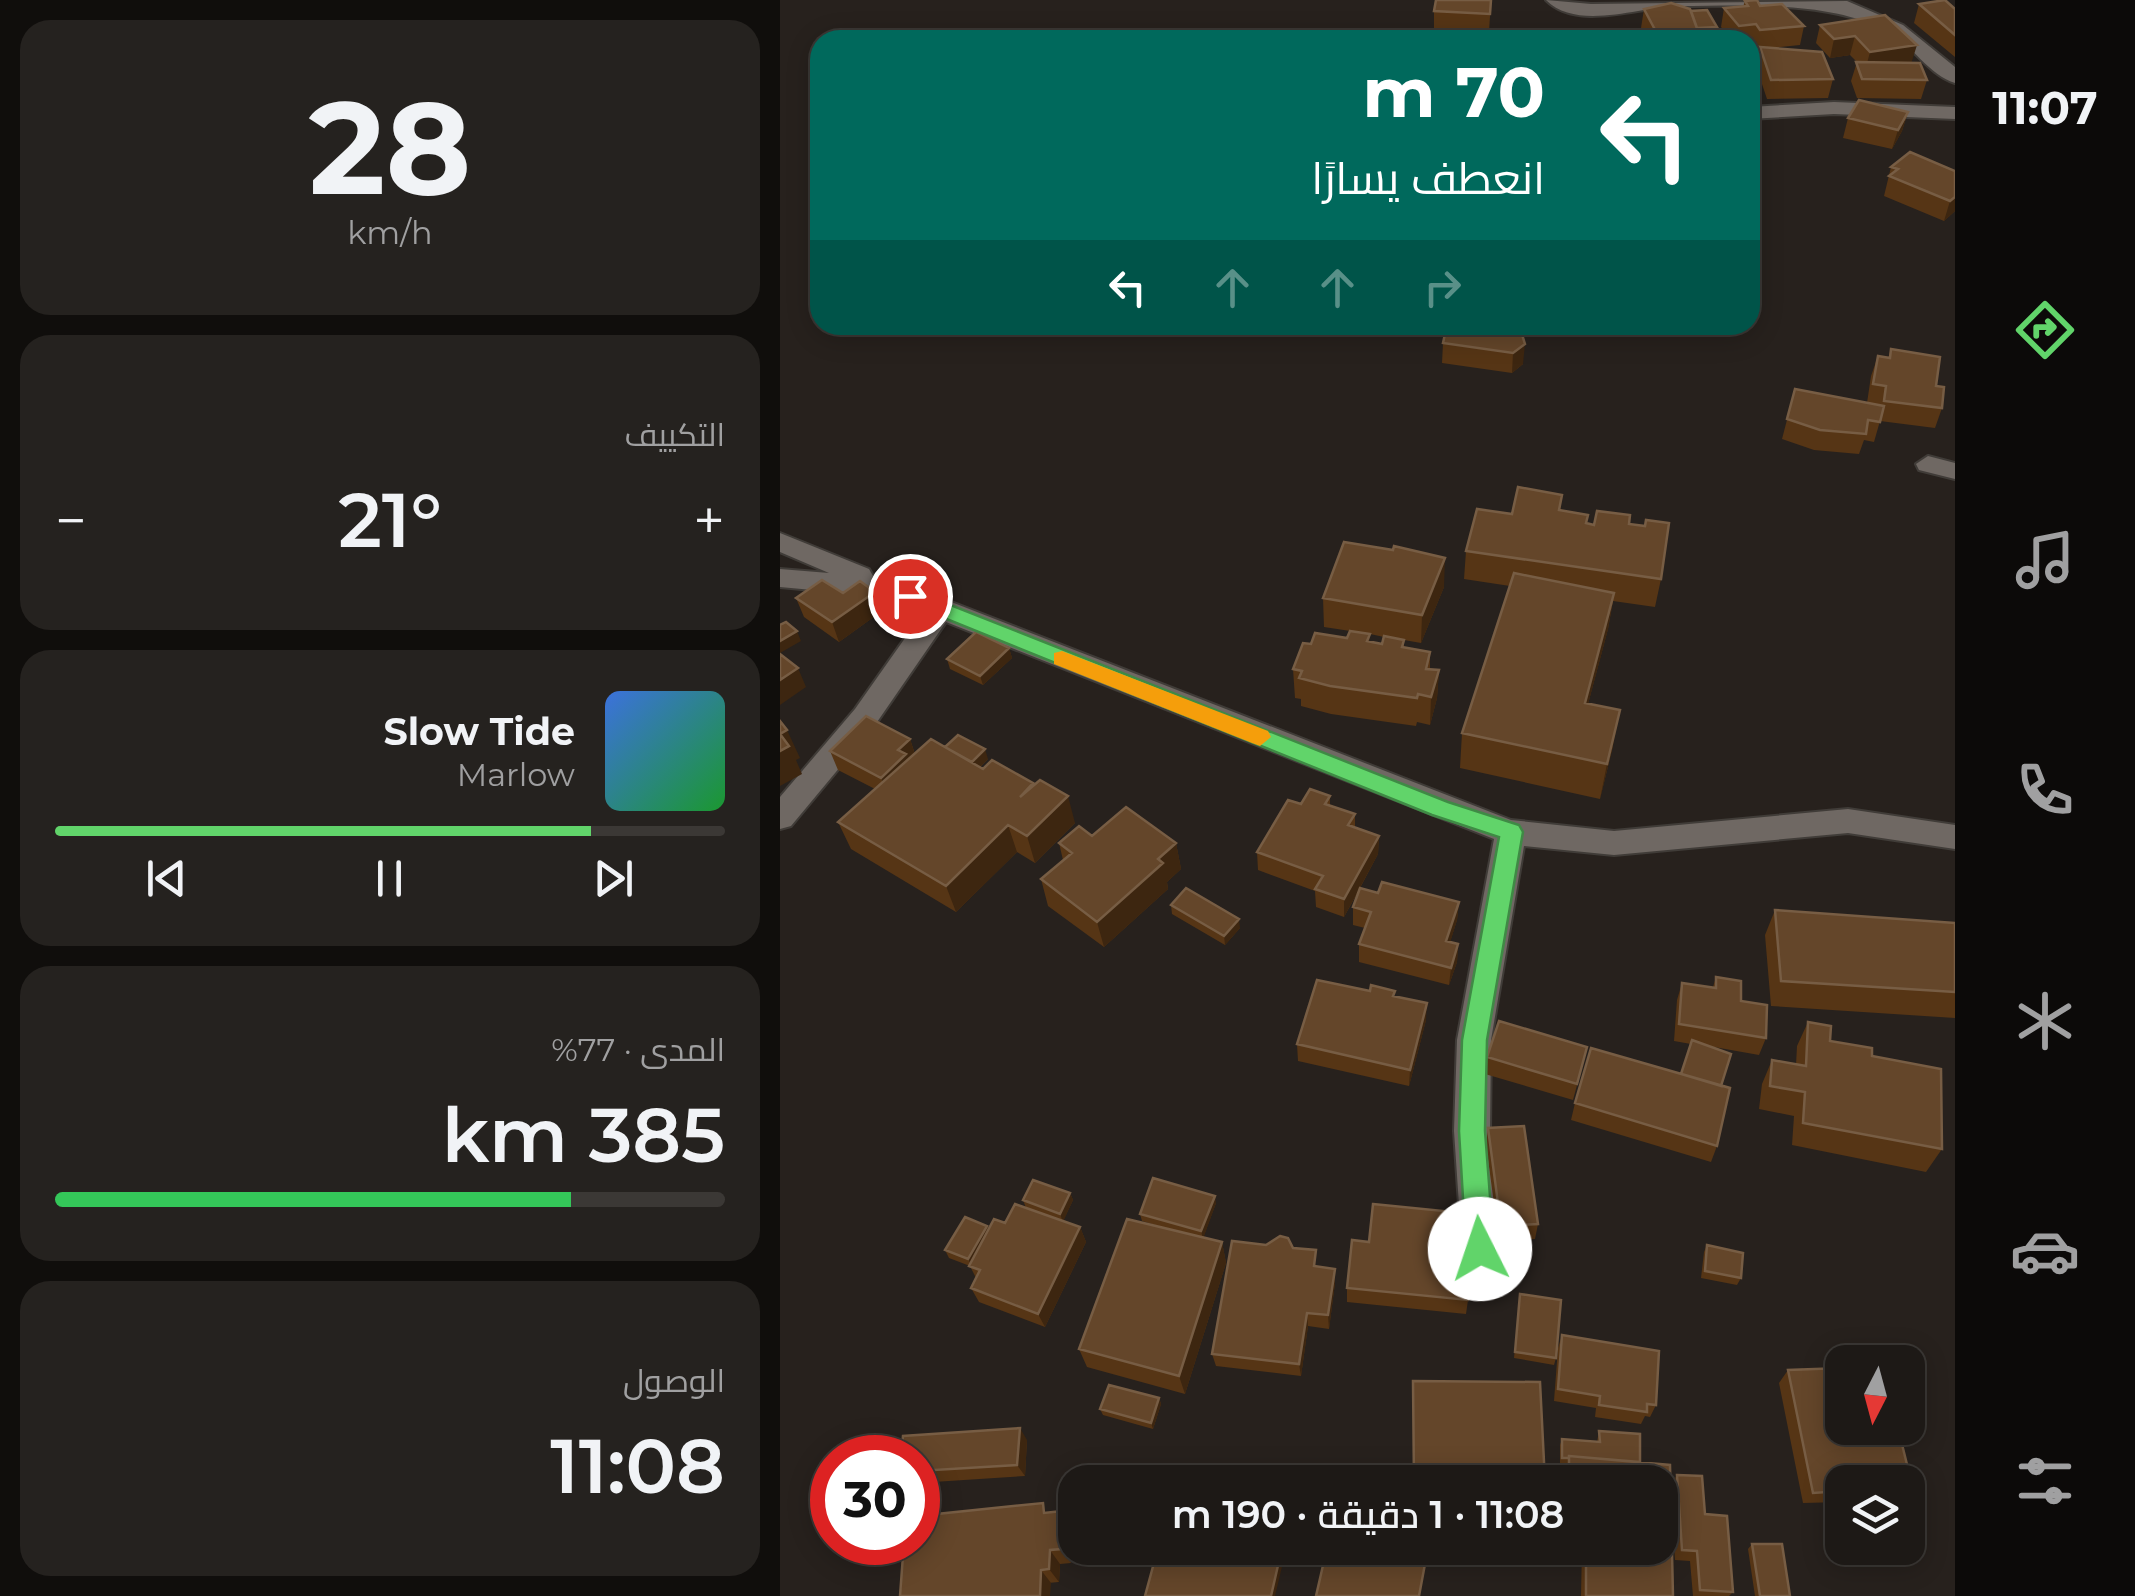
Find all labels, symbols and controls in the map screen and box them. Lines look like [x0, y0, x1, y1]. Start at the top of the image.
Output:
text: 70 m [1362, 49, 1545, 135]
text: 28 [309, 68, 471, 227]
icon: left [1580, 70, 1710, 200]
text: 11:07 [1992, 80, 2098, 135]
text: انعطف يسارًا [1311, 150, 1545, 205]
text: km/h [347, 213, 433, 252]
icon: left [1100, 260, 1155, 315]
icon: ahead [1205, 260, 1260, 315]
icon: ahead [1310, 260, 1365, 315]
icon: right [1415, 260, 1470, 315]
icon: directions [2010, 295, 2080, 365]
text: التكييف [625, 415, 725, 454]
text: 21° [338, 474, 442, 566]
text: − [55, 487, 87, 554]
text: + [693, 487, 725, 554]
icon: music [2010, 525, 2080, 595]
pin [868, 554, 953, 639]
icon: arrive [883, 569, 938, 624]
text: Slow Tide [383, 708, 575, 755]
text: Marlow [457, 755, 575, 794]
icon: phone [2010, 755, 2080, 825]
icon: previous [139, 851, 194, 906]
icon: pause [362, 851, 417, 906]
icon: next [586, 851, 641, 906]
icon: climate [2010, 986, 2080, 1056]
text: المدى · 77% [551, 1030, 725, 1069]
text: 385 km [442, 1089, 725, 1181]
position arrow [1428, 1197, 1532, 1301]
icon: car [2010, 1216, 2080, 1286]
north arrow [1825, 1345, 1925, 1445]
map controls [1825, 1345, 1925, 1565]
text: الوصول [623, 1361, 725, 1400]
text: 11:08 [550, 1420, 725, 1512]
speed limit sign: 30 [810, 1435, 940, 1565]
icon: filters [2010, 1446, 2080, 1516]
button: layers [1825, 1465, 1925, 1565]
text: 11:08 · 1 دقيقة · 190 m [1172, 1491, 1564, 1538]

